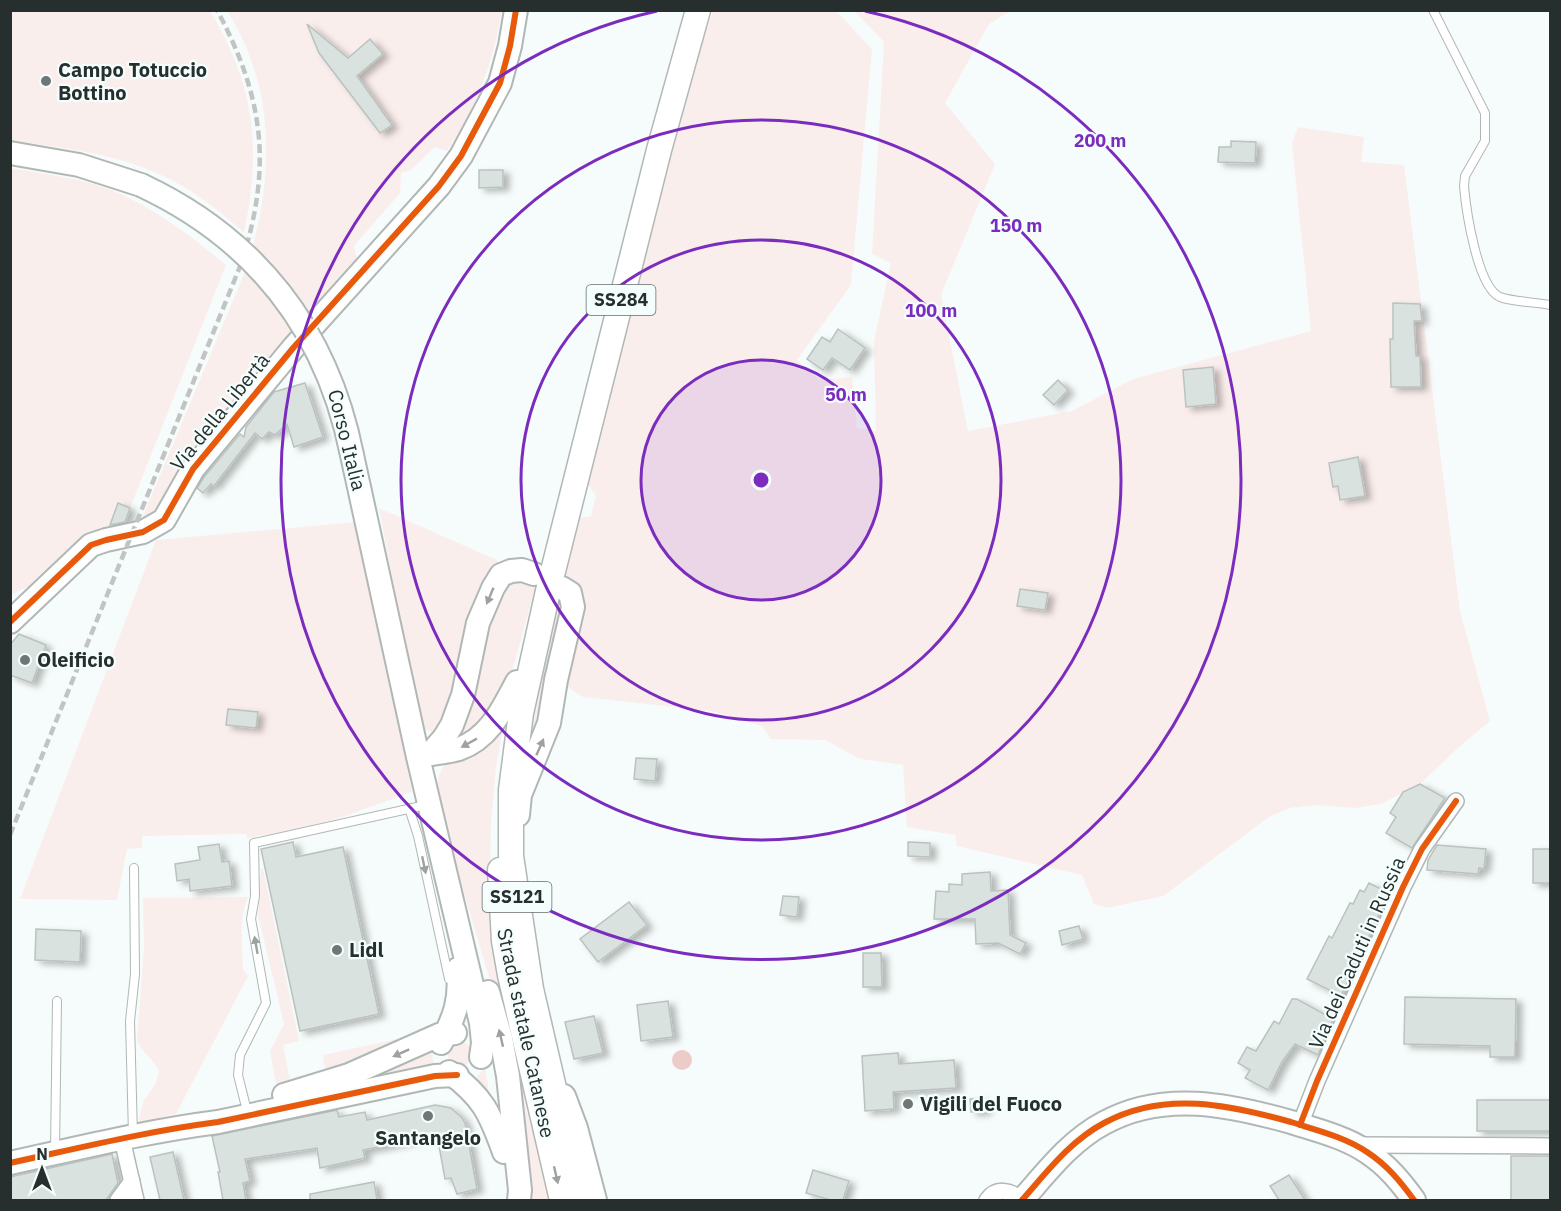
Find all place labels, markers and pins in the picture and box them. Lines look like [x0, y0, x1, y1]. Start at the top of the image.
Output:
place label: Campo Totuccio Bottino [58, 56, 207, 106]
marker: Campo Totuccio Bottino [39, 74, 53, 88]
centre of rings [751, 470, 771, 490]
place label: Oleificio [37, 646, 115, 673]
marker: Oleificio [18, 653, 32, 667]
place label: Lidl [349, 936, 384, 963]
marker: Lidl [330, 943, 344, 957]
place label: Vigili del Fuoco [920, 1090, 1062, 1117]
marker: Vigili del Fuoco [901, 1097, 915, 1111]
marker: Santangelo [421, 1109, 435, 1123]
place label: Santangelo [375, 1124, 481, 1151]

